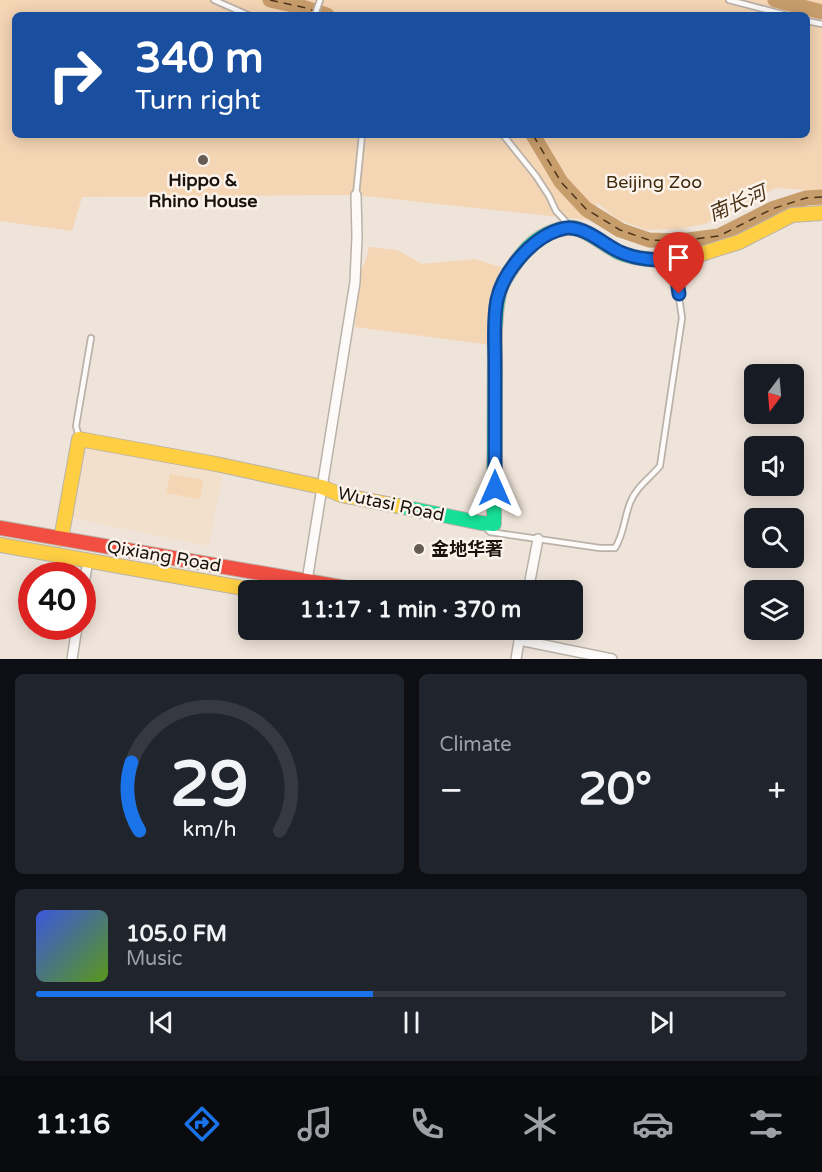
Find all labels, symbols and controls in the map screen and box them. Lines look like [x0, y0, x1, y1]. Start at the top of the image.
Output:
text: 340 m [135, 33, 264, 84]
icon: right [36, 36, 114, 114]
text: Turn right [135, 84, 261, 117]
marker: Hippo & Rhino House [196, 153, 210, 167]
place label: Hippo & Rhino House [149, 169, 257, 212]
park label: Beijing Zoo [606, 171, 702, 193]
water label: 南长河 [705, 180, 773, 227]
pin [653, 232, 704, 294]
icon: arrive [662, 241, 695, 274]
north arrow [744, 364, 804, 424]
map controls [744, 364, 804, 640]
button: sound [744, 436, 804, 496]
position arrow [463, 456, 527, 520]
street label: Wutasi Road [336, 482, 446, 526]
button: search [744, 508, 804, 568]
street label: Qixiang Road [105, 535, 223, 577]
place label: 金地华著 [431, 538, 503, 560]
marker: 金地华著 [412, 542, 426, 556]
speed limit sign: 40 [18, 562, 96, 640]
button: layers [744, 580, 804, 640]
text: 11:17 · 1 min · 370 m [300, 597, 521, 623]
text: Climate [440, 733, 512, 757]
text: 29 [170, 748, 248, 823]
text: 20° [578, 763, 652, 817]
text: − [440, 771, 463, 810]
text: + [767, 771, 786, 810]
text: km/h [182, 816, 236, 842]
text: 105.0 FM [126, 921, 227, 947]
text: Music [126, 947, 182, 971]
icon: previous [145, 1006, 178, 1039]
icon: pause [395, 1006, 428, 1039]
icon: next [645, 1006, 678, 1039]
icon: directions [181, 1103, 223, 1145]
icon: music [294, 1103, 336, 1145]
icon: phone [406, 1103, 448, 1145]
icon: climate [519, 1103, 561, 1145]
icon: car [632, 1103, 674, 1145]
icon: filters [745, 1103, 787, 1145]
text: 11:16 [35, 1108, 110, 1141]

